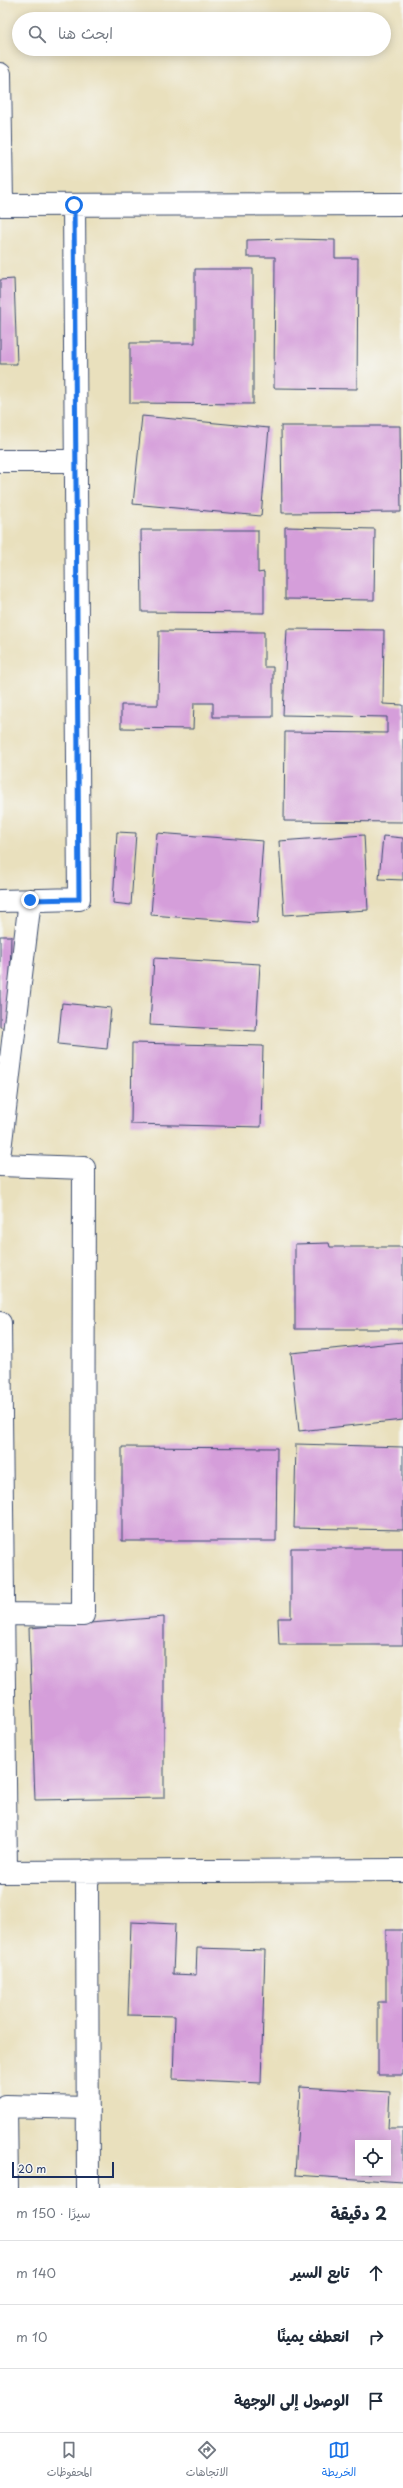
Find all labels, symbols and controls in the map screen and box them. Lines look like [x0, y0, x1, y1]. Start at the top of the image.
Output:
search box [12, 12, 391, 56]
text: ابحث هنا [58, 21, 113, 44]
icon: search [26, 23, 48, 45]
route start [65, 196, 83, 214]
route end [21, 891, 39, 909]
map controls [355, 2140, 391, 2176]
button: locate [355, 2140, 391, 2176]
scale bar [12, 2160, 114, 2179]
text: 20 m [18, 2160, 46, 2177]
text: 2 دقيقة [330, 2200, 387, 2226]
text: سيرًا · 150 m [16, 2203, 91, 2222]
text: تابع السير [291, 2260, 349, 2283]
icon: ahead [365, 2262, 387, 2284]
text: 140 m [16, 2263, 56, 2282]
text: انعطف يمينًا [277, 2324, 349, 2347]
icon: right [365, 2326, 387, 2348]
text: 10 m [16, 2327, 47, 2346]
text: الوصول إلى الوجهة [234, 2388, 349, 2411]
icon: arrive [365, 2390, 387, 2412]
tab: المحفوظات [47, 2439, 92, 2482]
tab: الاتجاهات [186, 2439, 228, 2482]
tab: الخريطة [322, 2439, 356, 2482]

